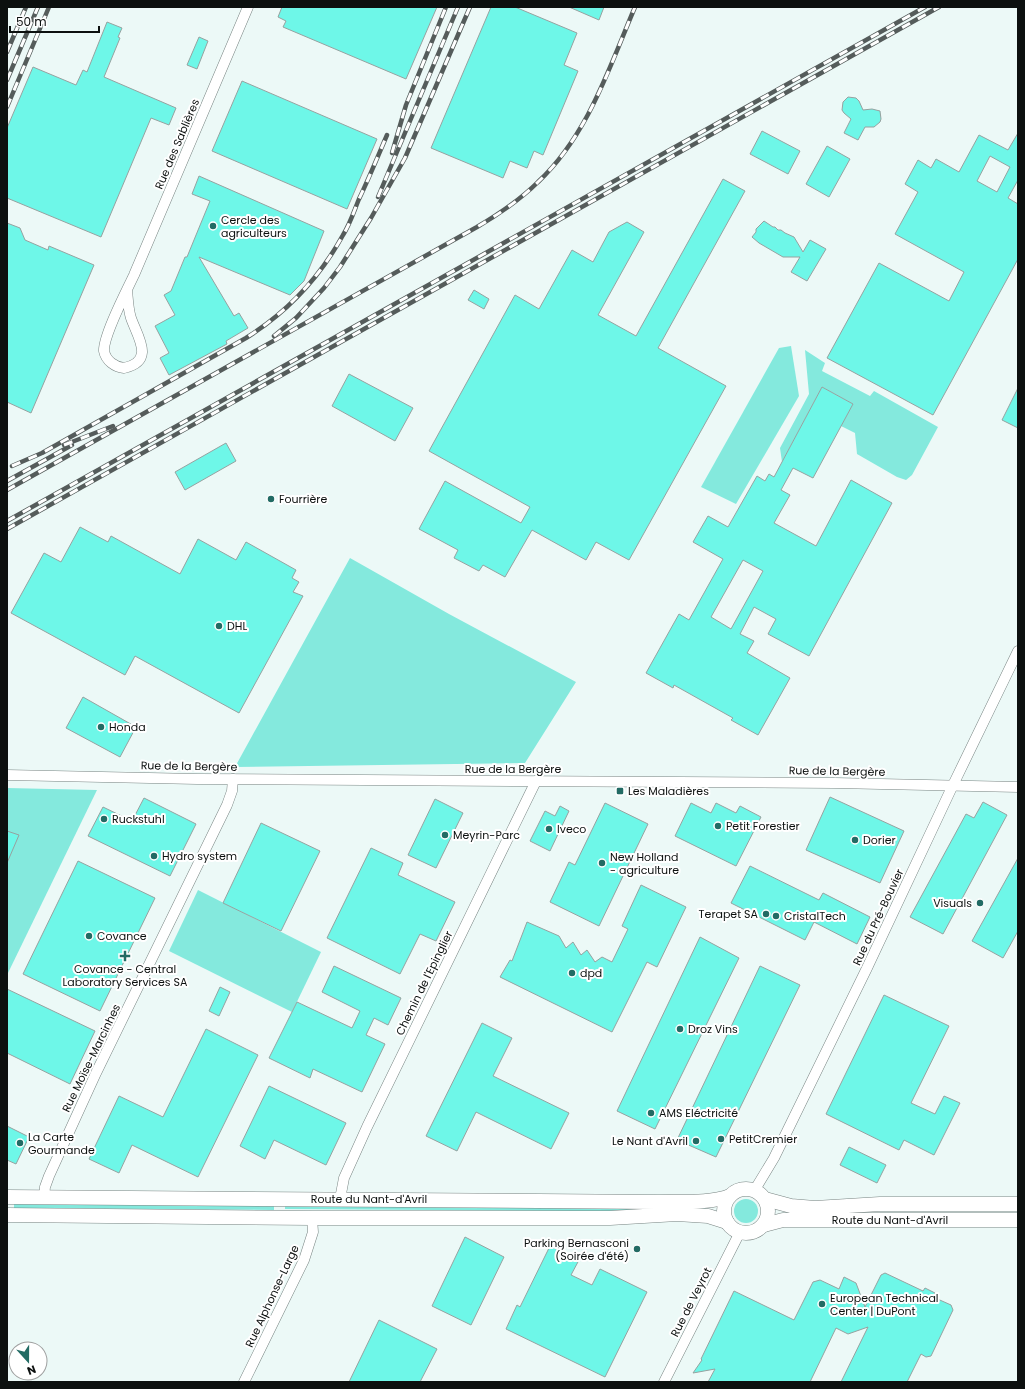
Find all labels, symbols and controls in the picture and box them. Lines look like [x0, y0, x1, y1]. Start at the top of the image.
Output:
scale bar [10, 8, 99, 34]
text: 50 m [16, 13, 47, 30]
street label: Rue des Sablières [151, 96, 203, 192]
place label: Cercle des agriculteurs [221, 212, 287, 241]
marker: Cercle des agriculteurs [208, 221, 218, 231]
place label: Fourrière [279, 491, 327, 507]
marker: Fourrière [266, 494, 276, 504]
place label: DHL [227, 618, 247, 634]
marker: DHL [214, 621, 224, 631]
place label: Honda [109, 719, 146, 735]
marker: Honda [96, 722, 106, 732]
street label: Rue de la Bergère [141, 757, 238, 775]
street label: Rue de la Bergère [465, 761, 561, 777]
street label: Rue de la Bergère [789, 762, 886, 780]
place label: Les Maladières [628, 783, 709, 799]
marker: Les Maladières [615, 786, 625, 796]
place label: Ruckstuhl [112, 811, 165, 827]
marker: Ruckstuhl [99, 814, 109, 824]
place label: Petit Forestier [726, 818, 800, 834]
place label: Iveco [557, 821, 586, 837]
marker: Petit Forestier [713, 821, 723, 831]
marker: Iveco [544, 824, 554, 834]
place label: Meyrin-Parc [453, 827, 520, 843]
marker: Meyrin-Parc [440, 830, 450, 840]
place label: Dorier [863, 832, 896, 848]
marker: Dorier [850, 835, 860, 845]
place label: Hydro system [162, 848, 237, 864]
place label: New Holland - agriculture [610, 849, 679, 878]
marker: Hydro system [149, 851, 159, 861]
marker: New Holland - agriculture [597, 858, 607, 868]
street label: Rue du Pré-Bouvier [849, 866, 907, 968]
place label: Visuals [933, 895, 972, 911]
marker: Visuals [975, 898, 985, 908]
place label: Terapet SA [699, 906, 759, 922]
place label: CristalTech [784, 908, 846, 924]
marker: Terapet SA [761, 909, 771, 919]
marker: CristalTech [771, 911, 781, 921]
place label: Covance [97, 928, 147, 944]
street label: Chemin de l'Epinglier [392, 928, 456, 1038]
marker: Covance [84, 931, 94, 941]
marker: Covance - Central Laboratory Services SA [120, 951, 130, 961]
place label: Covance - Central Laboratory Services SA [63, 961, 188, 990]
place label: dpd [580, 965, 602, 981]
marker: dpd [567, 968, 577, 978]
street label: Rue Moïse-Marcinhes [58, 1001, 124, 1115]
place label: Droz Vins [688, 1021, 738, 1037]
marker: Droz Vins [675, 1024, 685, 1034]
place label: AMS Eléctricité [659, 1105, 738, 1121]
marker: AMS Eléctricité [646, 1108, 656, 1118]
place label: La Carte Gourmande [28, 1129, 95, 1158]
place label: PetitCremier [729, 1131, 797, 1147]
place label: Le Nant d'Avril [612, 1133, 688, 1149]
marker: PetitCremier [716, 1134, 726, 1144]
marker: Le Nant d'Avril [691, 1136, 701, 1146]
marker: La Carte Gourmande [15, 1138, 25, 1148]
street label: Route du Nant-d'Avril [311, 1191, 427, 1207]
street label: Route du Nant-d'Avril [832, 1212, 948, 1228]
place label: Parking Bernasconi (Soirée d'été) [524, 1235, 629, 1264]
street label: Rue Alphonse-Large [241, 1242, 303, 1350]
marker: Parking Bernasconi (Soirée d'été) [632, 1244, 642, 1254]
street label: Rue de Veyrot [667, 1264, 715, 1340]
place label: European Technical Center | DuPont [830, 1290, 939, 1319]
marker: European Technical Center | DuPont [817, 1299, 827, 1309]
north arrow [8, 1341, 48, 1381]
text: N [25, 1361, 38, 1379]

